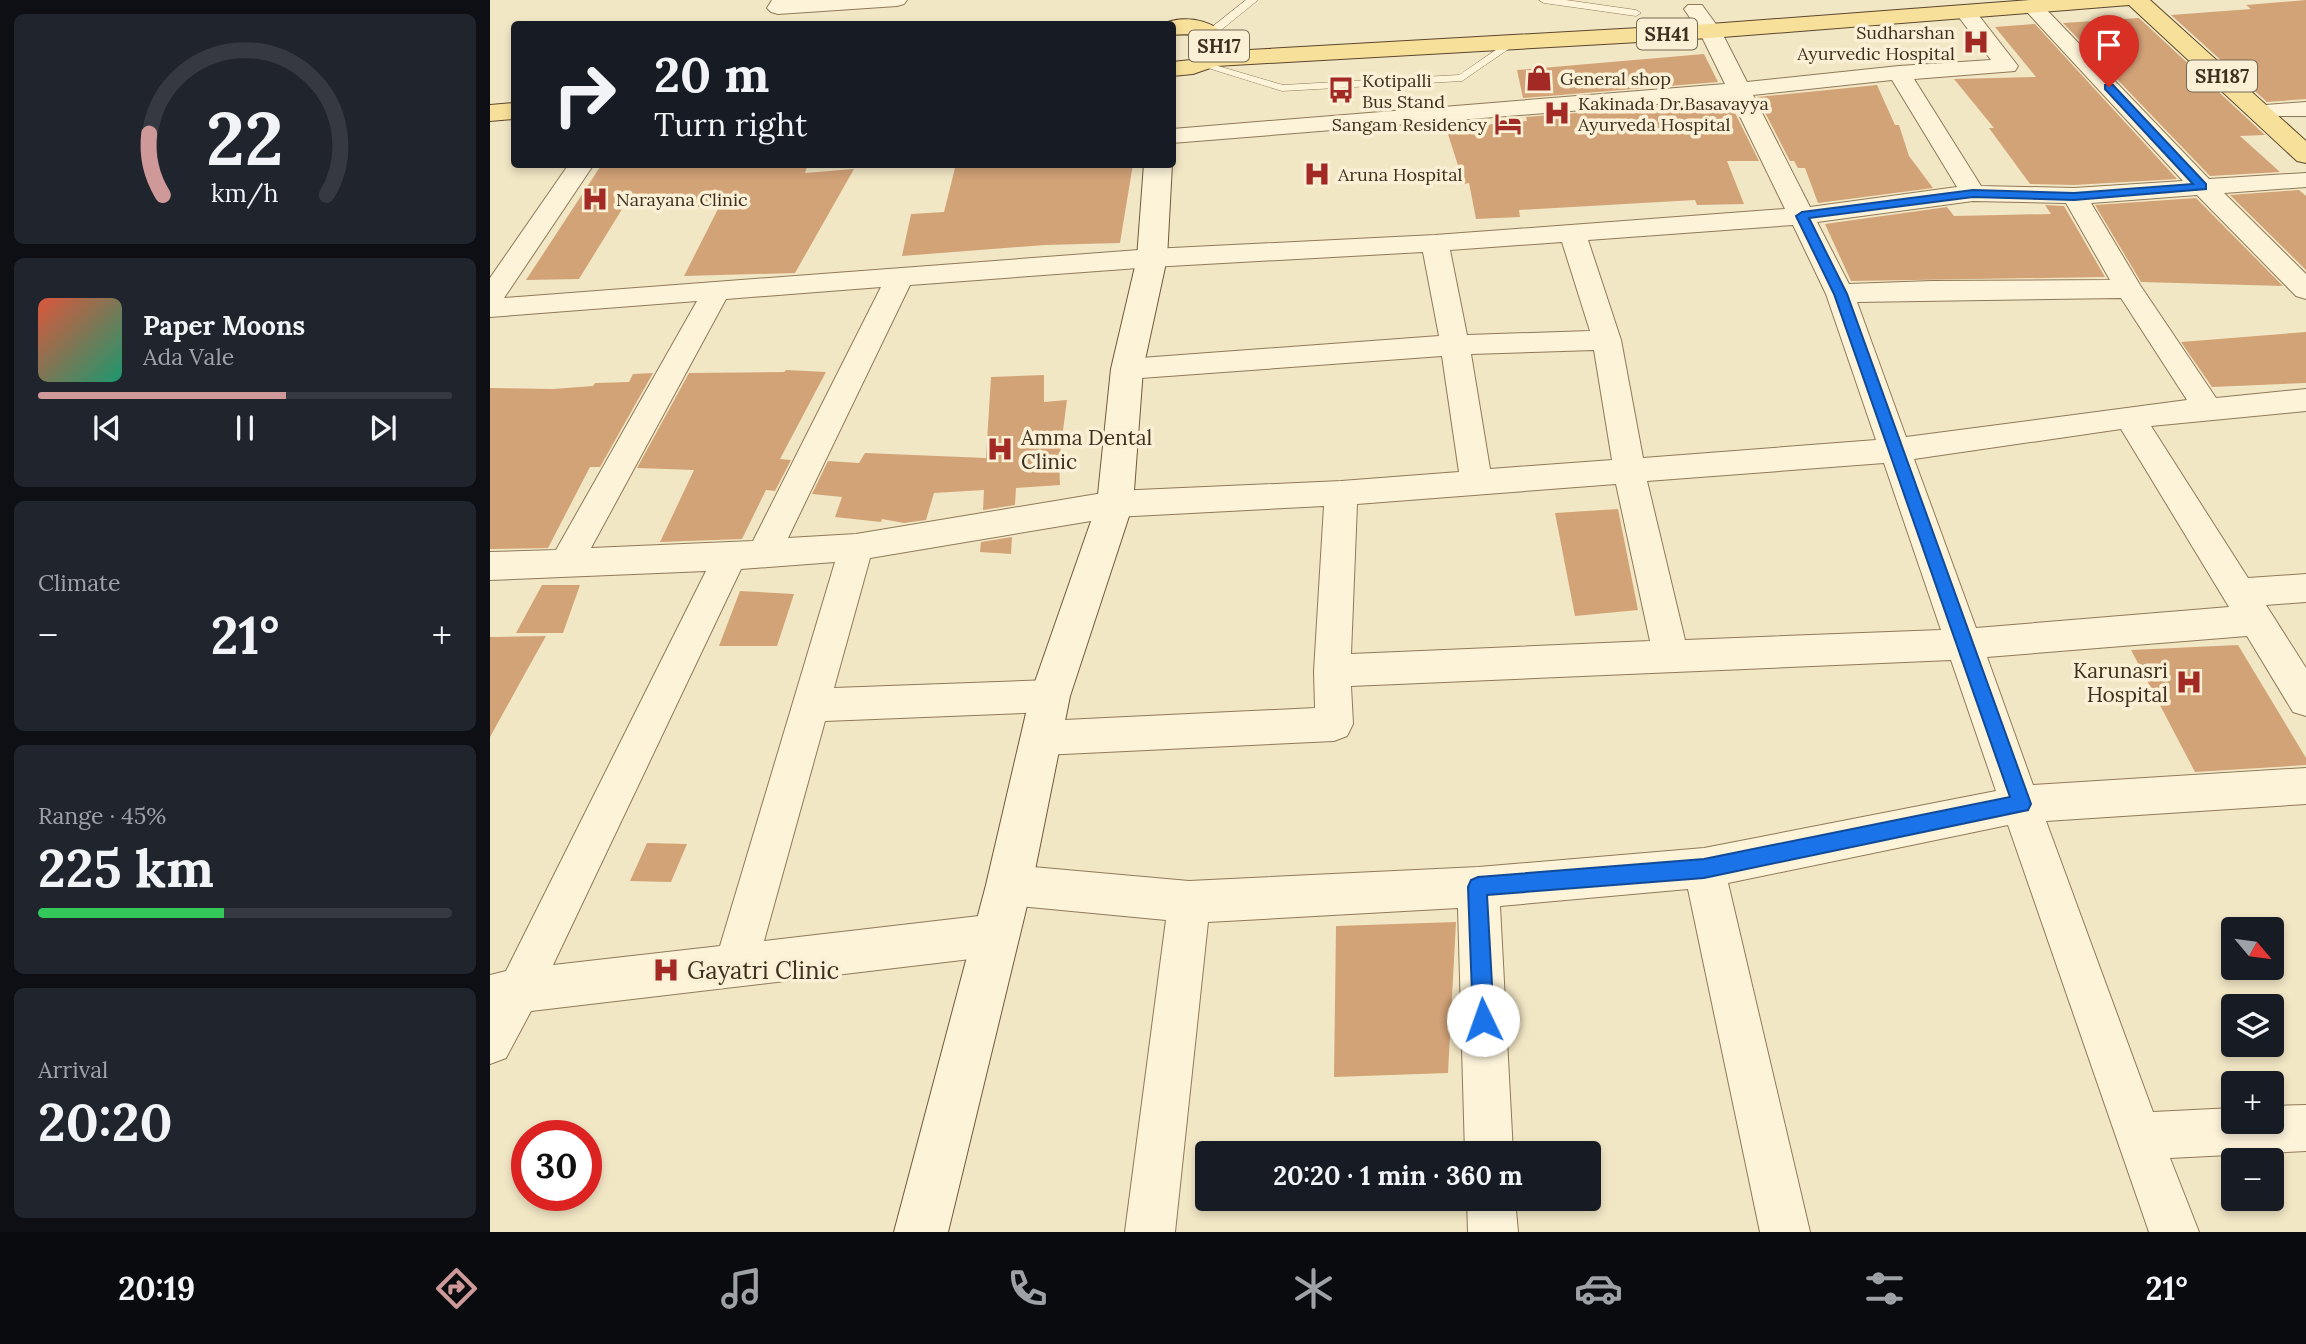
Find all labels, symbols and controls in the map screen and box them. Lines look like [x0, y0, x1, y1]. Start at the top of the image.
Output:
pin [2079, 15, 2139, 87]
road number: SH41 [1637, 18, 1697, 50]
place label: Sudharshan Ayurvedic Hospital [1796, 21, 1955, 65]
icon: arrive [2090, 26, 2128, 64]
hospital icon: Sudharshan Ayurvedic Hospital [1961, 27, 1991, 57]
road number: SH17 [1189, 30, 1249, 61]
text: 20 m [654, 43, 769, 105]
icon: right [539, 49, 630, 140]
road number: SH187 [2187, 60, 2257, 92]
shop icon: General shop [1524, 63, 1554, 93]
place label: General shop [1560, 67, 1671, 90]
place label: Kotipalli Bus Stand [1362, 69, 1445, 113]
bus stop icon: Kotipalli Bus Stand [1326, 75, 1356, 105]
text: 22 [206, 92, 284, 185]
place label: Kakinada Dr.Basavayya Ayurveda Hospital [1577, 92, 1769, 136]
hospital icon: Kakinada Dr.Basavayya Ayurveda Hospital [1542, 98, 1572, 128]
text: Turn right [654, 104, 807, 145]
hotel icon: Sangam Residency [1493, 109, 1523, 139]
place label: Sangam Residency [1332, 113, 1487, 136]
hospital icon: Aruna Hospital [1302, 159, 1332, 189]
place label: Aruna Hospital [1337, 163, 1463, 186]
text: km/h [211, 177, 279, 209]
hospital icon: Narayana Clinic [580, 184, 610, 214]
place label: Narayana Clinic [616, 188, 748, 211]
text: Paper Moons [143, 309, 305, 342]
text: Ada Vale [143, 342, 234, 371]
icon: previous [88, 409, 126, 447]
icon: pause [226, 409, 264, 447]
icon: next [364, 409, 402, 447]
place label: Amma Dental Clinic [1020, 424, 1152, 475]
hospital icon: Amma Dental Clinic [985, 434, 1015, 464]
text: Climate [38, 568, 120, 597]
text: 21° [211, 602, 279, 668]
text: − [38, 611, 58, 659]
text: + [432, 611, 452, 659]
place label: Karunasri Hospital [2073, 657, 2168, 708]
hospital icon: Karunasri Hospital [2174, 667, 2204, 697]
text: Range · 45% [38, 801, 166, 830]
text: 225 km [38, 835, 214, 901]
north arrow [2221, 917, 2284, 980]
map controls [2221, 917, 2284, 1211]
hospital icon: Gayatri Clinic [651, 955, 681, 985]
place label: Gayatri Clinic [687, 955, 839, 986]
position arrow [1446, 983, 1520, 1057]
button: layers [2221, 994, 2284, 1057]
text: Arrival [38, 1055, 108, 1084]
button: + [2221, 1071, 2284, 1134]
text: 20:20 [38, 1089, 173, 1155]
speed limit sign: 30 [511, 1120, 602, 1211]
button: − [2221, 1148, 2284, 1211]
text: 20:20 · 1 min · 360 m [1273, 1159, 1523, 1192]
icon: directions [432, 1264, 481, 1313]
icon: music [717, 1264, 766, 1313]
icon: phone [1003, 1264, 1052, 1313]
icon: climate [1289, 1264, 1338, 1313]
icon: car [1574, 1264, 1623, 1313]
icon: filters [1860, 1264, 1909, 1313]
text: 20:19 [118, 1268, 195, 1309]
text: 21° [2145, 1268, 2188, 1309]

